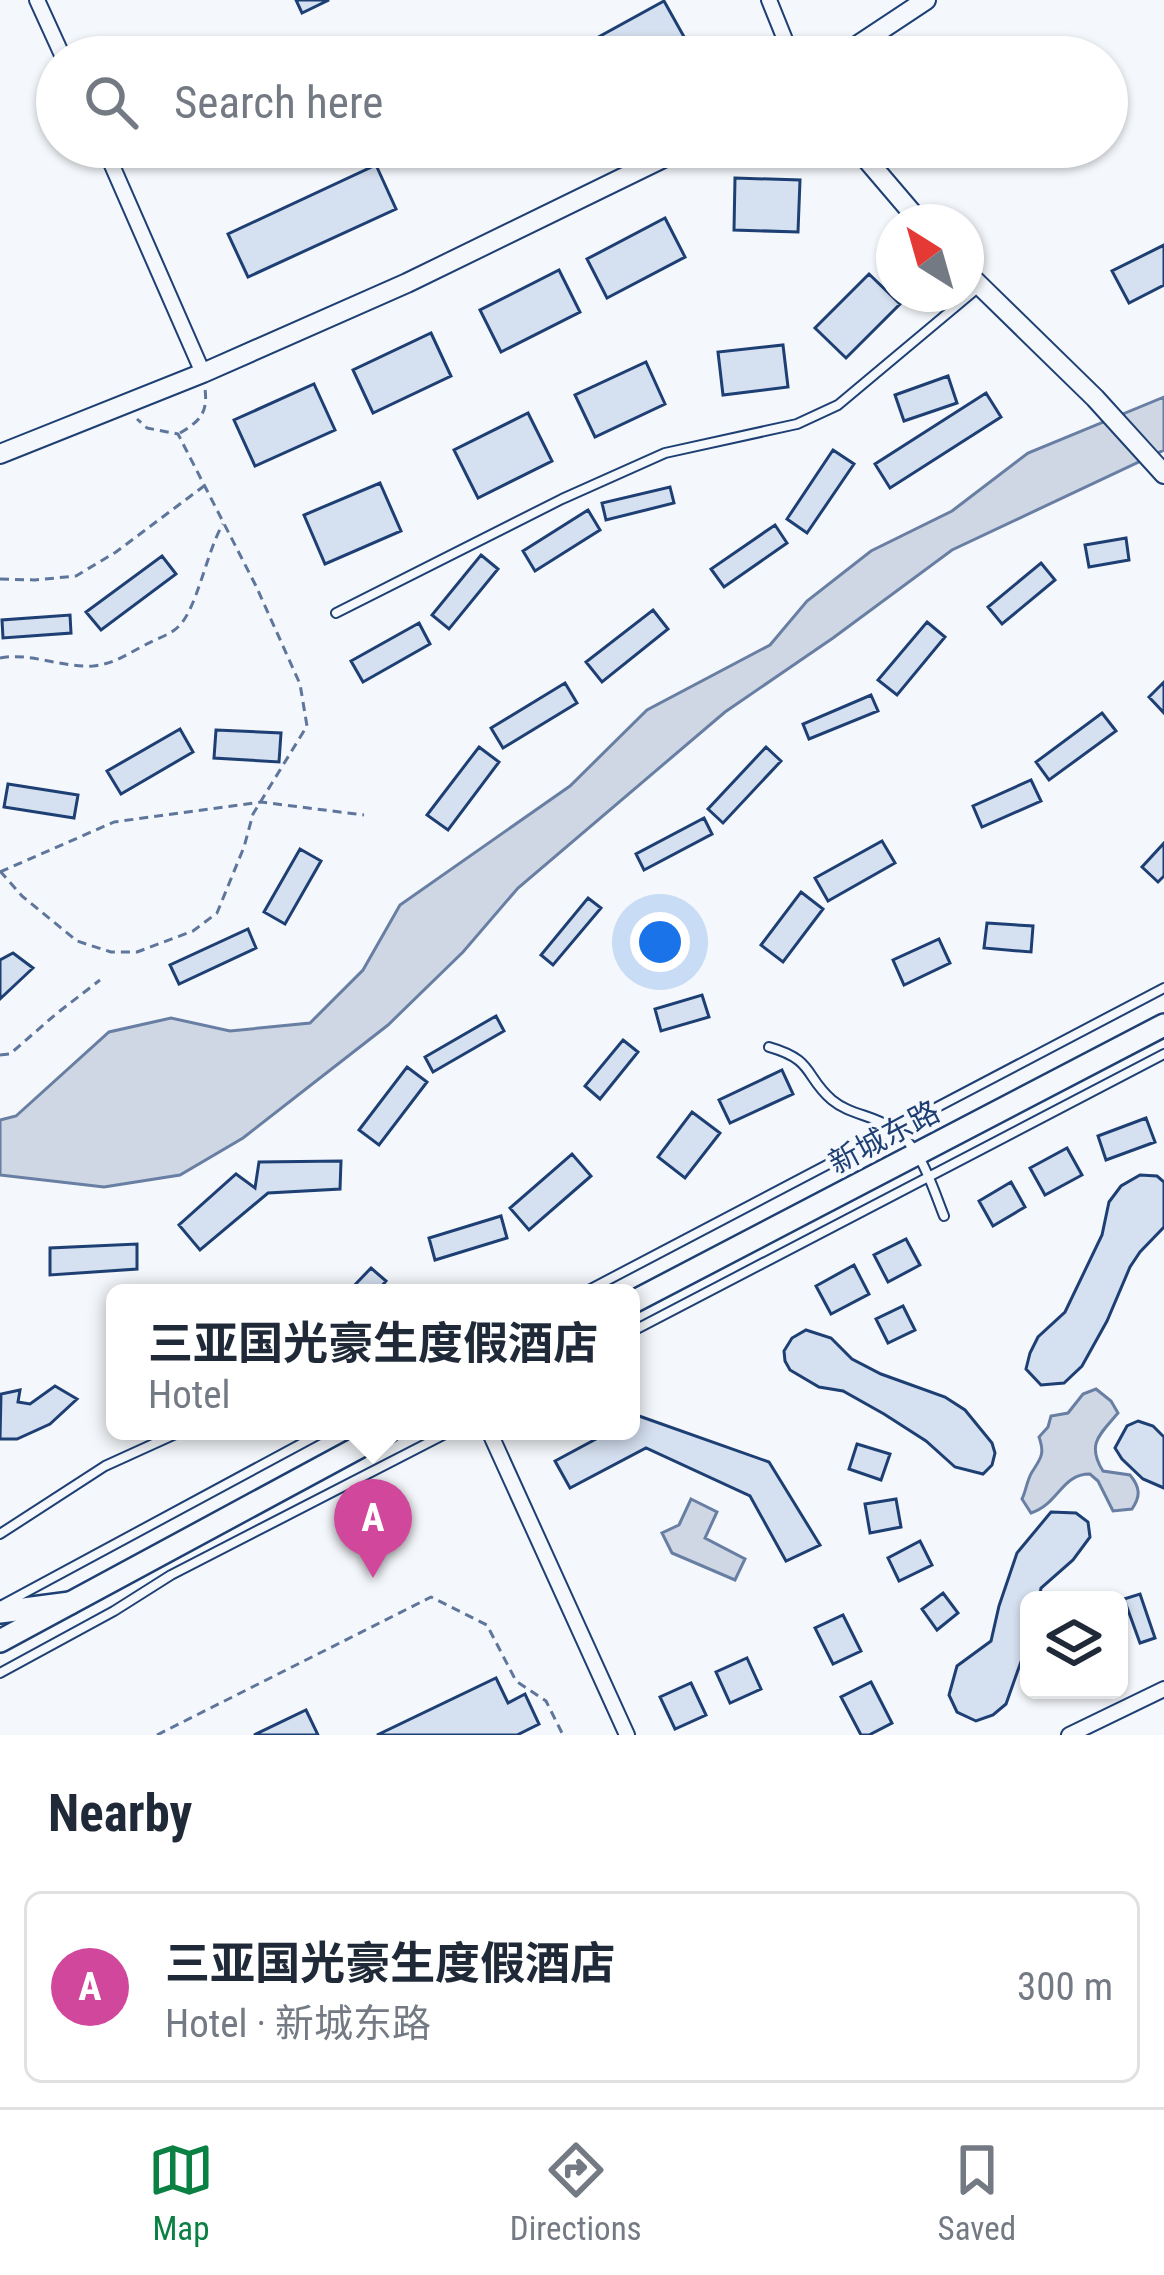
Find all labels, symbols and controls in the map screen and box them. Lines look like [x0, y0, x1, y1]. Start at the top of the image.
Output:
search box [36, 36, 1128, 168]
icon: search [78, 69, 144, 135]
text: Search here [174, 76, 383, 129]
north arrow [876, 204, 984, 312]
your location [630, 912, 690, 972]
street label: 新城东路 [823, 1093, 945, 1181]
popup [106, 1284, 640, 1440]
text: 三亚国光豪生度假酒店 [148, 1317, 598, 1370]
text: Hotel [148, 1372, 231, 1418]
pin: A [334, 1479, 412, 1578]
map controls [1020, 1591, 1128, 1699]
button: layers [1020, 1591, 1128, 1699]
text: Nearby [48, 1784, 192, 1843]
text: 三亚国光豪生度假酒店 [165, 1937, 615, 1990]
text: A [78, 1964, 102, 2010]
text: 300 m [1017, 1964, 1113, 2010]
text: Hotel · 新城东路 [165, 2001, 431, 2047]
tab: Map [148, 2137, 214, 2248]
tab: Directions [510, 2137, 642, 2248]
tab: Saved [938, 2137, 1016, 2248]

